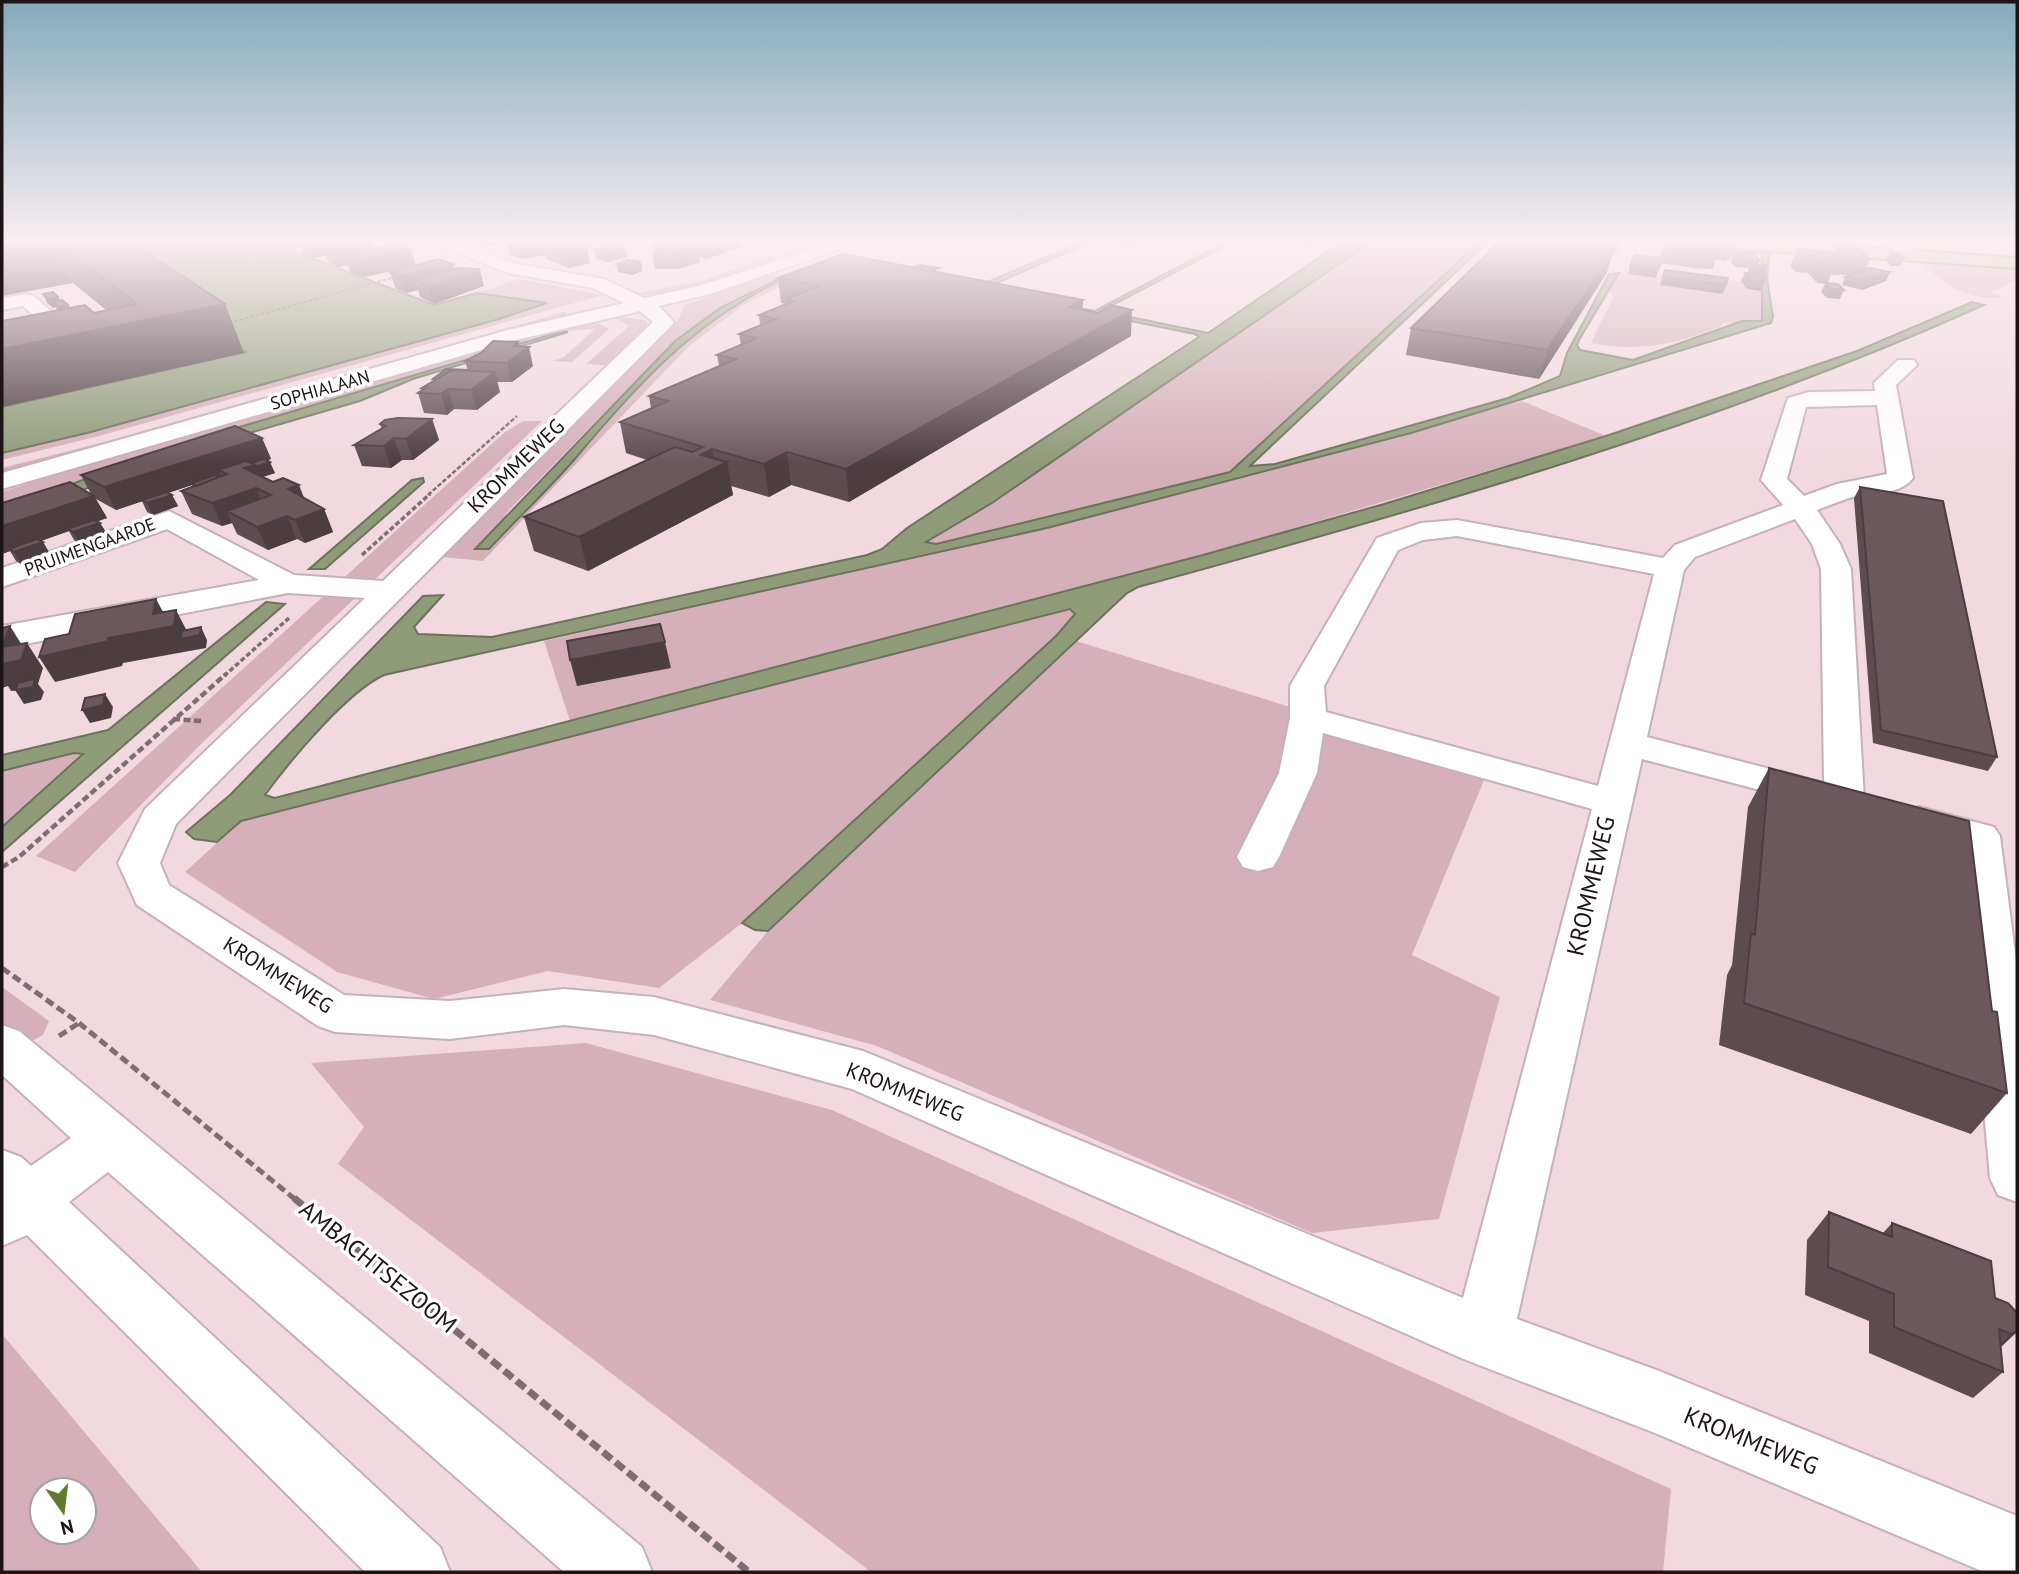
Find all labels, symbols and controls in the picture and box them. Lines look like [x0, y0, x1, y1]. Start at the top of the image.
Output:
street label: SOPHIALAAN [267, 364, 372, 415]
street label: KROMMEWEG [461, 413, 570, 519]
street label: PRUIMENGAARDE [21, 512, 159, 581]
street label: KROMMEWEG [1559, 813, 1622, 959]
street label: KROMMEWEG [218, 930, 338, 1019]
street label: KROMMEWEG [842, 1056, 968, 1127]
street label: AMBACHTSEZOOM [293, 1194, 463, 1340]
street label: KROMMEWEG [1679, 1399, 1823, 1482]
north arrow [28, 1476, 98, 1546]
text: N [58, 1514, 76, 1541]

